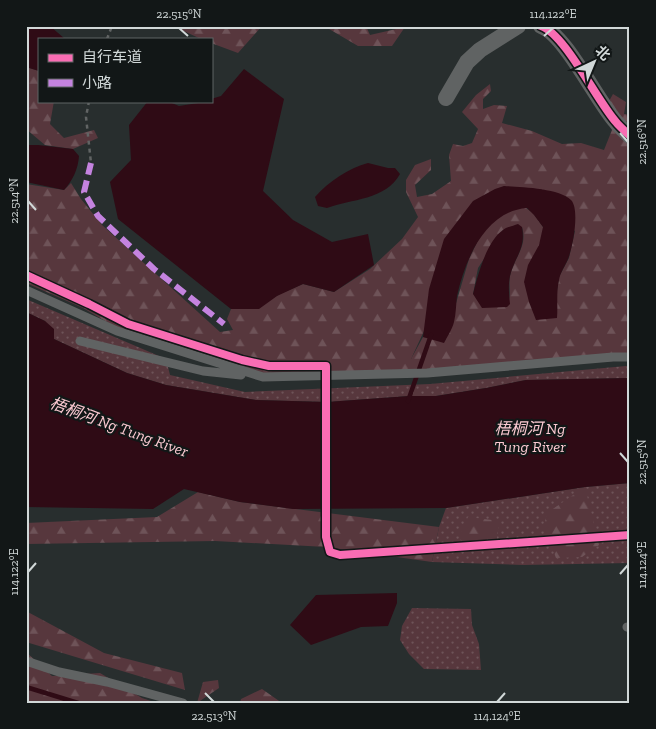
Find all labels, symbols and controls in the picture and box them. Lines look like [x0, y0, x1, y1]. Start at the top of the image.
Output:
text: 22.515°N [156, 7, 202, 21]
text: 114.122°E [529, 7, 577, 21]
legend [38, 38, 212, 102]
north arrow [568, 38, 618, 88]
text: 北 [592, 42, 614, 64]
text: 自行车道 [82, 48, 142, 66]
text: 小路 [82, 74, 112, 92]
text: 22.516°N [635, 119, 649, 165]
text: 22.514°N [7, 178, 21, 224]
water label: 梧桐河 Ng Tung River [47, 393, 191, 461]
water label: 梧桐河 Ng Tung River [494, 419, 566, 456]
text: 22.515°N [635, 439, 649, 485]
text: 114.124°E [635, 541, 649, 589]
text: 114.122°E [7, 548, 21, 596]
text: 22.513°N [191, 709, 237, 723]
text: 114.124°E [473, 709, 521, 723]

